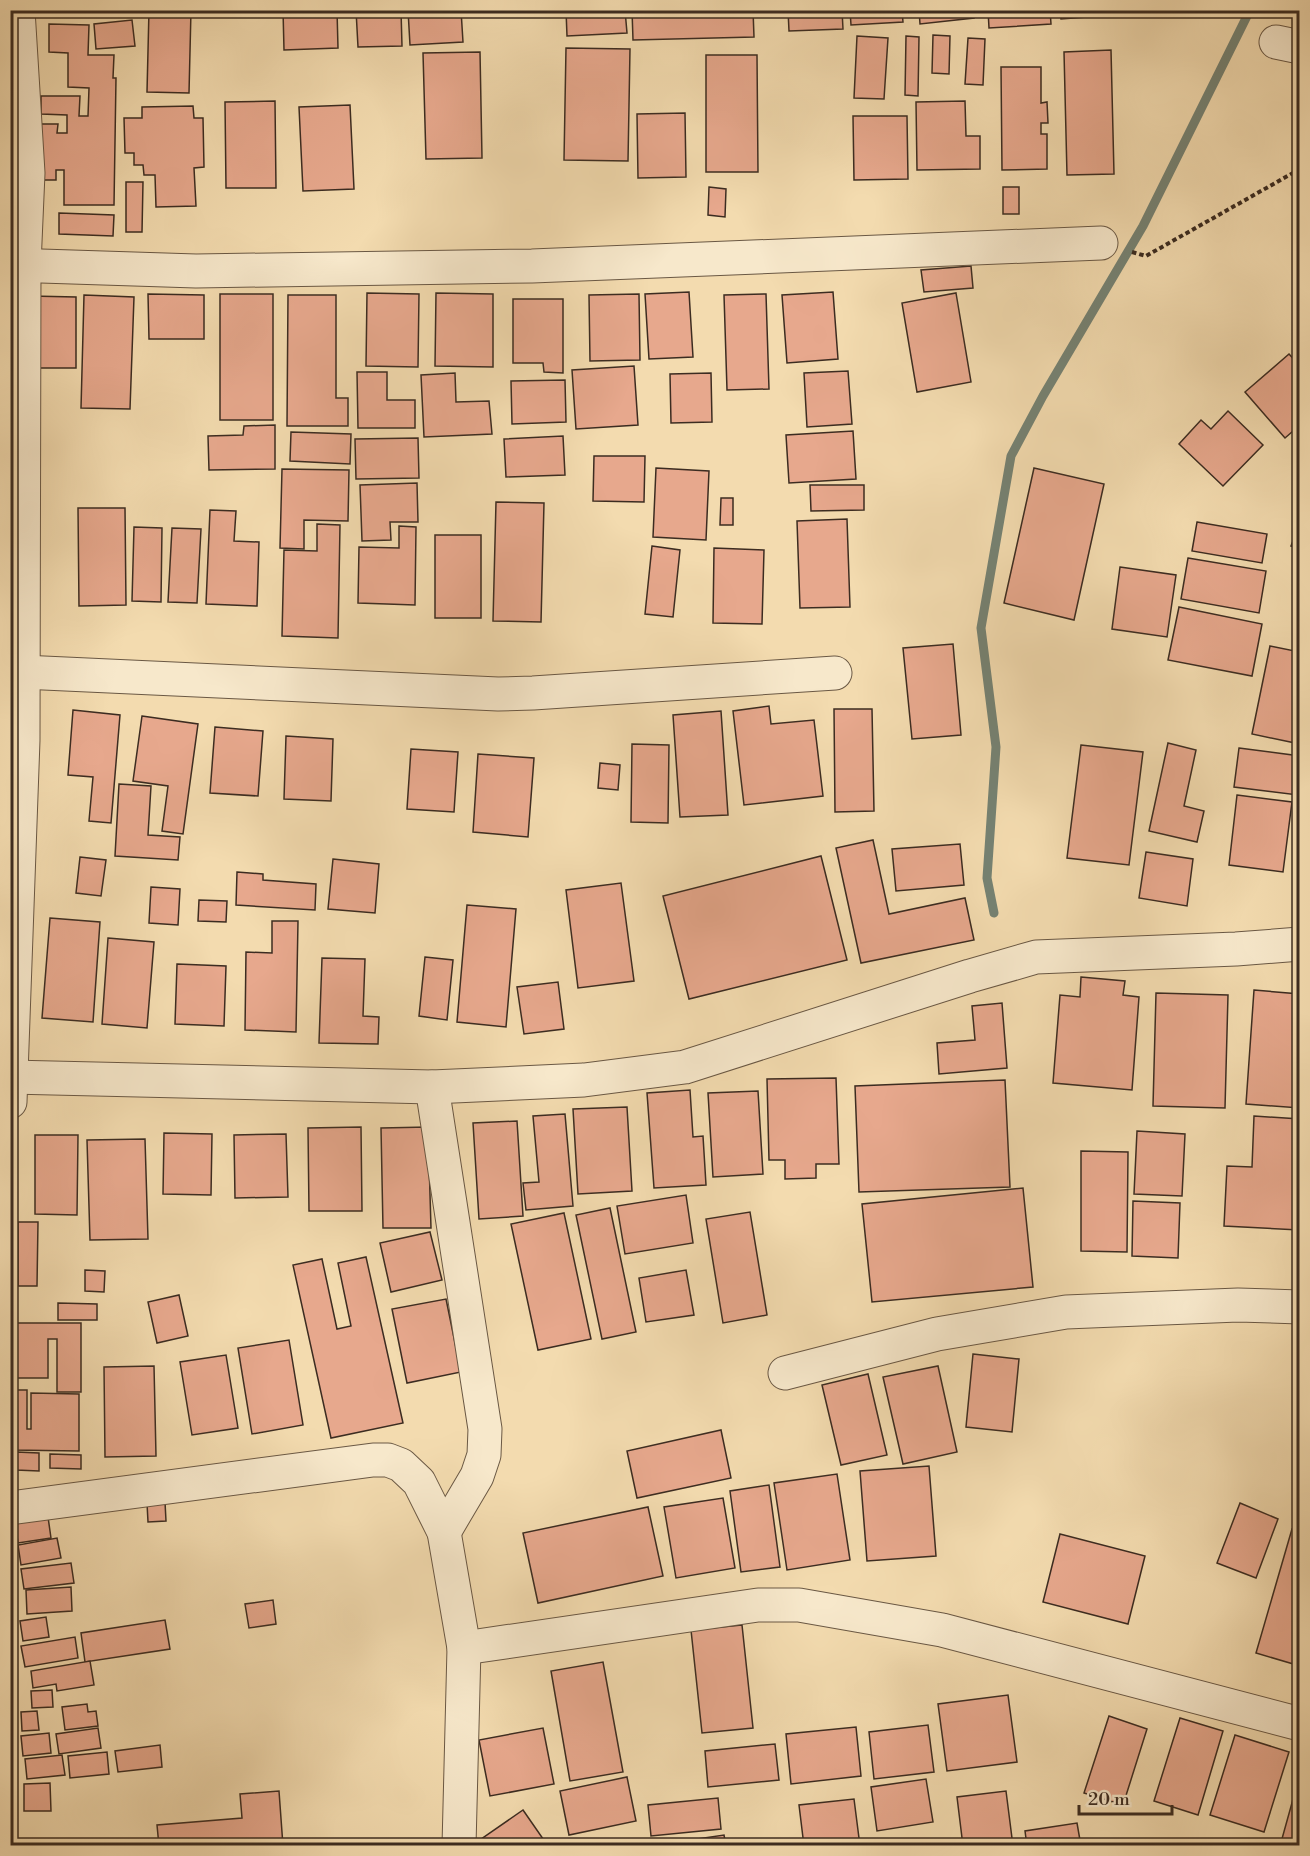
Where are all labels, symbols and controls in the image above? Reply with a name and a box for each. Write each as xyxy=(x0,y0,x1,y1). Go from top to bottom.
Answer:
scale bar xyxy=(1079,1778,1172,1816)
text: 20 m xyxy=(1088,1788,1130,1811)

